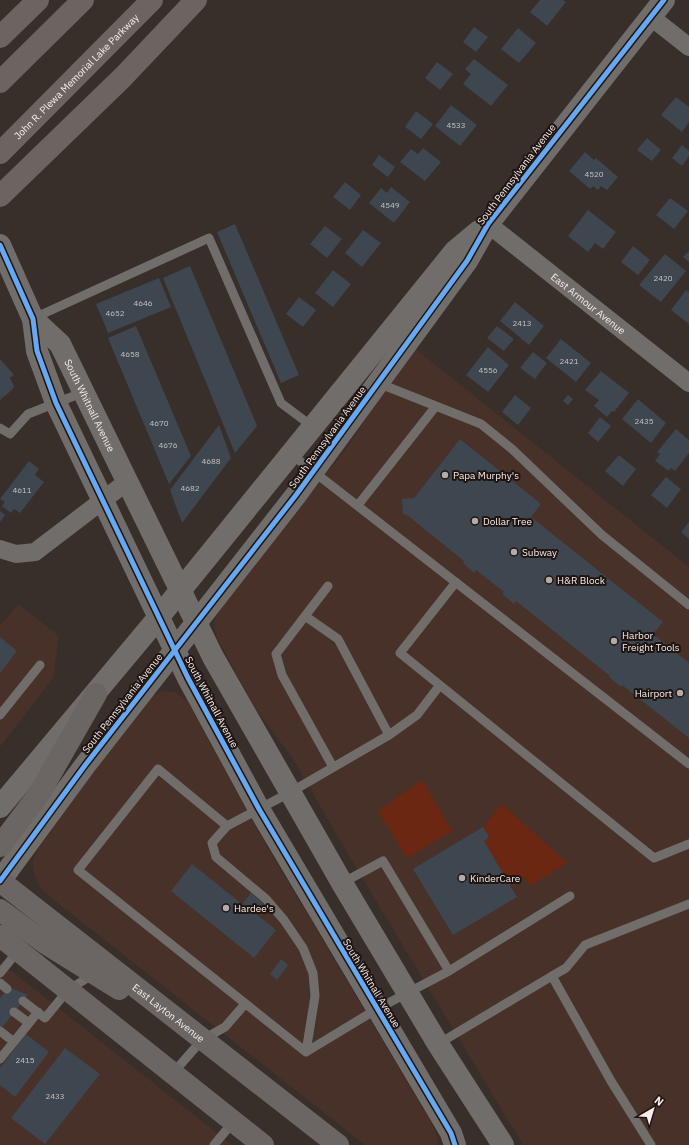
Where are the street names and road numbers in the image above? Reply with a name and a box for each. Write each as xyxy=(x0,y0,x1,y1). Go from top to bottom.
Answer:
street label: John R. Plewa Memorial Lake Parkway xyxy=(11,11,142,142)
street label: South Pennsylvania Avenue xyxy=(474,121,559,227)
street label: East Armour Avenue xyxy=(548,270,628,338)
street label: South Whitnall Avenue xyxy=(61,357,118,454)
street label: South Pennsylvania Avenue xyxy=(286,383,369,491)
street label: South Pennsylvania Avenue xyxy=(79,650,166,756)
street label: South Whitnall Avenue xyxy=(182,654,241,750)
street label: South Whitnall Avenue xyxy=(340,936,404,1030)
street label: East Layton Avenue xyxy=(130,981,207,1046)

